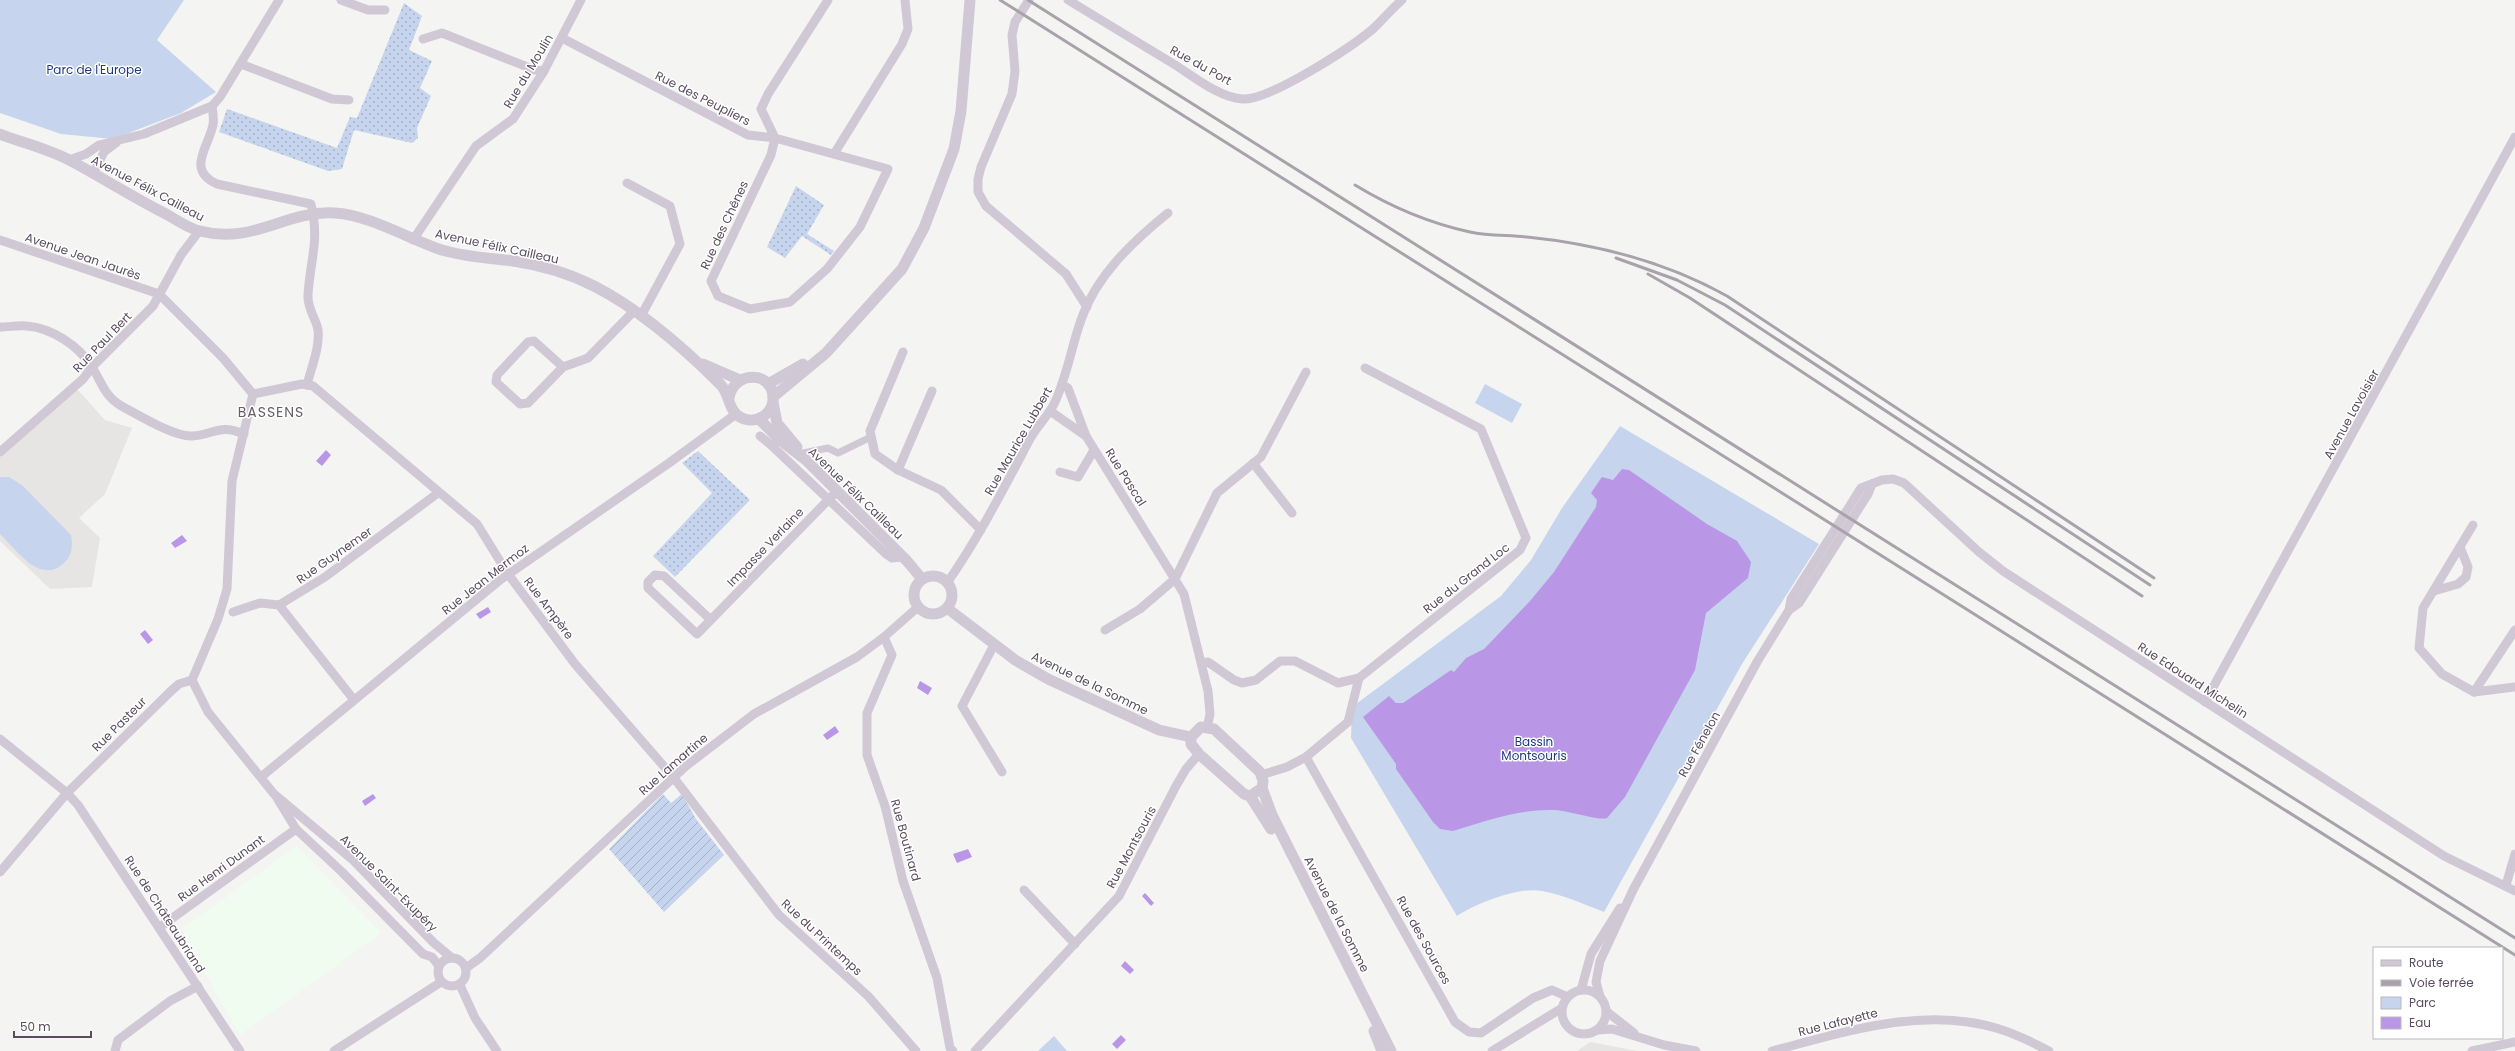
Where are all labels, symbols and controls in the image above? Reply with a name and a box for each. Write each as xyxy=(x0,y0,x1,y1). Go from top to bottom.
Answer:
street label: Rue du Moulin xyxy=(499,31,557,111)
street label: Rue du Port xyxy=(1167,41,1235,89)
park label: Parc de l'Europe xyxy=(46,61,142,78)
street label: Rue des Peupliers xyxy=(652,67,754,129)
street label: Avenue Félix Cailleau xyxy=(88,151,208,225)
street label: Rue des Chênes xyxy=(696,178,752,272)
street label: Avenue Félix Cailleau xyxy=(434,225,560,267)
street label: Avenue Jean Jaurès xyxy=(23,228,143,284)
street label: Rue Paul Bert xyxy=(69,308,135,376)
street label: Avenue Lavoisier xyxy=(2319,366,2383,462)
street label: Rue Maurice Lubbert xyxy=(980,384,1056,498)
district label: BASSENS xyxy=(238,402,304,422)
street label: Avenue Félix Cailleau xyxy=(805,443,907,543)
street label: Rue Pascal xyxy=(1101,445,1151,509)
street label: Impasse Verlaine xyxy=(723,504,807,590)
street label: Rue Guynemer xyxy=(293,522,376,587)
street label: Rue du Grand Loc xyxy=(1419,539,1513,617)
street label: Rue Jean Mermoz xyxy=(438,540,532,618)
street label: Rue Ampère xyxy=(520,574,578,642)
street label: Rue Edouard Michelin xyxy=(2135,638,2251,722)
street label: Avenue de la Somme xyxy=(1029,647,1151,719)
street label: Rue Pasteur xyxy=(88,693,150,755)
street label: Rue Fénelon xyxy=(1674,708,1724,780)
street label: Rue Lamartine xyxy=(635,729,711,799)
park label: Bassin Montsouris xyxy=(1501,733,1567,764)
street label: Rue Boutinard xyxy=(887,797,925,883)
street label: Rue Montsouris xyxy=(1102,803,1160,891)
street label: Rue Henri Dunant xyxy=(174,831,268,905)
street label: Avenue Saint-Exupéry xyxy=(337,831,442,936)
street label: Rue de Châteaubriand xyxy=(121,852,209,976)
street label: Avenue de la Somme xyxy=(1300,853,1374,975)
street label: Rue des Sources xyxy=(1393,893,1455,987)
street label: Rue du Printemps xyxy=(778,895,866,979)
legend xyxy=(2373,947,2503,1039)
text: Route xyxy=(2409,954,2443,971)
text: Voie ferrée xyxy=(2409,974,2474,991)
text: Parc xyxy=(2409,994,2436,1011)
street label: Rue Lafayette xyxy=(1796,1004,1880,1040)
scale bar xyxy=(14,1013,91,1039)
text: Eau xyxy=(2409,1014,2431,1031)
text: 50 m xyxy=(20,1018,51,1035)

